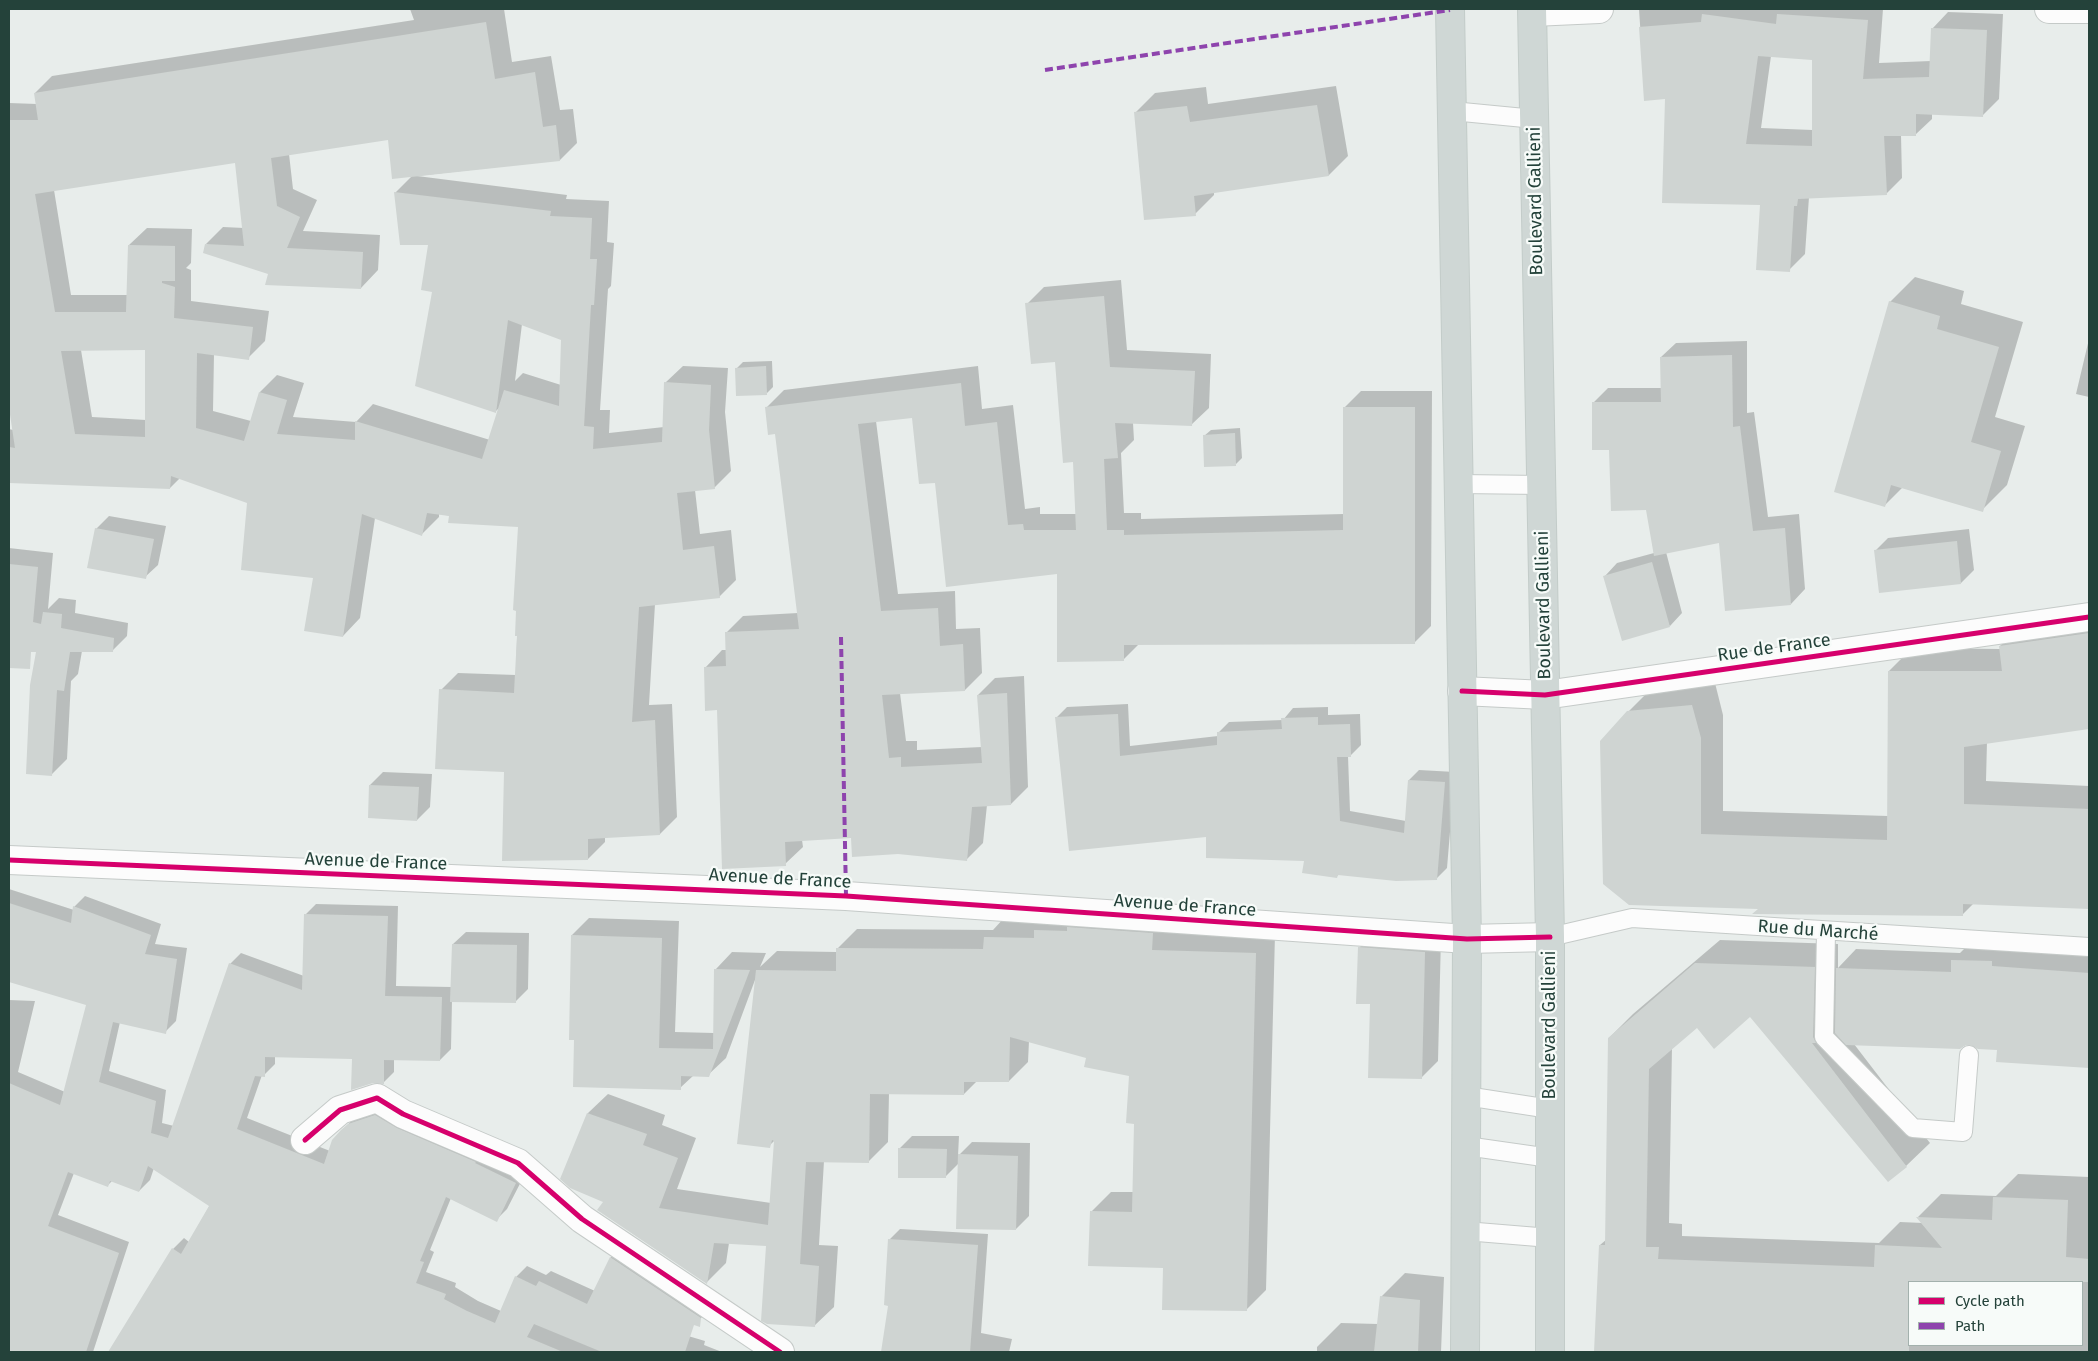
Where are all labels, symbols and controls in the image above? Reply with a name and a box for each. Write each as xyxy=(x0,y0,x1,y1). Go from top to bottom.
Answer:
street label: Boulevard Gallieni xyxy=(1524,126,1548,276)
street label: Boulevard Gallieni xyxy=(1532,530,1556,680)
street label: Rue de France xyxy=(1716,629,1832,667)
street label: Avenue de France xyxy=(304,849,448,875)
street label: Avenue de France xyxy=(708,864,852,894)
street label: Avenue de France xyxy=(1113,890,1257,922)
street label: Rue du Marché xyxy=(1757,916,1879,946)
street label: Boulevard Gallieni xyxy=(1539,950,1561,1100)
legend xyxy=(1908,1281,2083,1346)
text: Cycle path xyxy=(1955,1292,2025,1310)
text: Path xyxy=(1955,1317,1985,1335)

